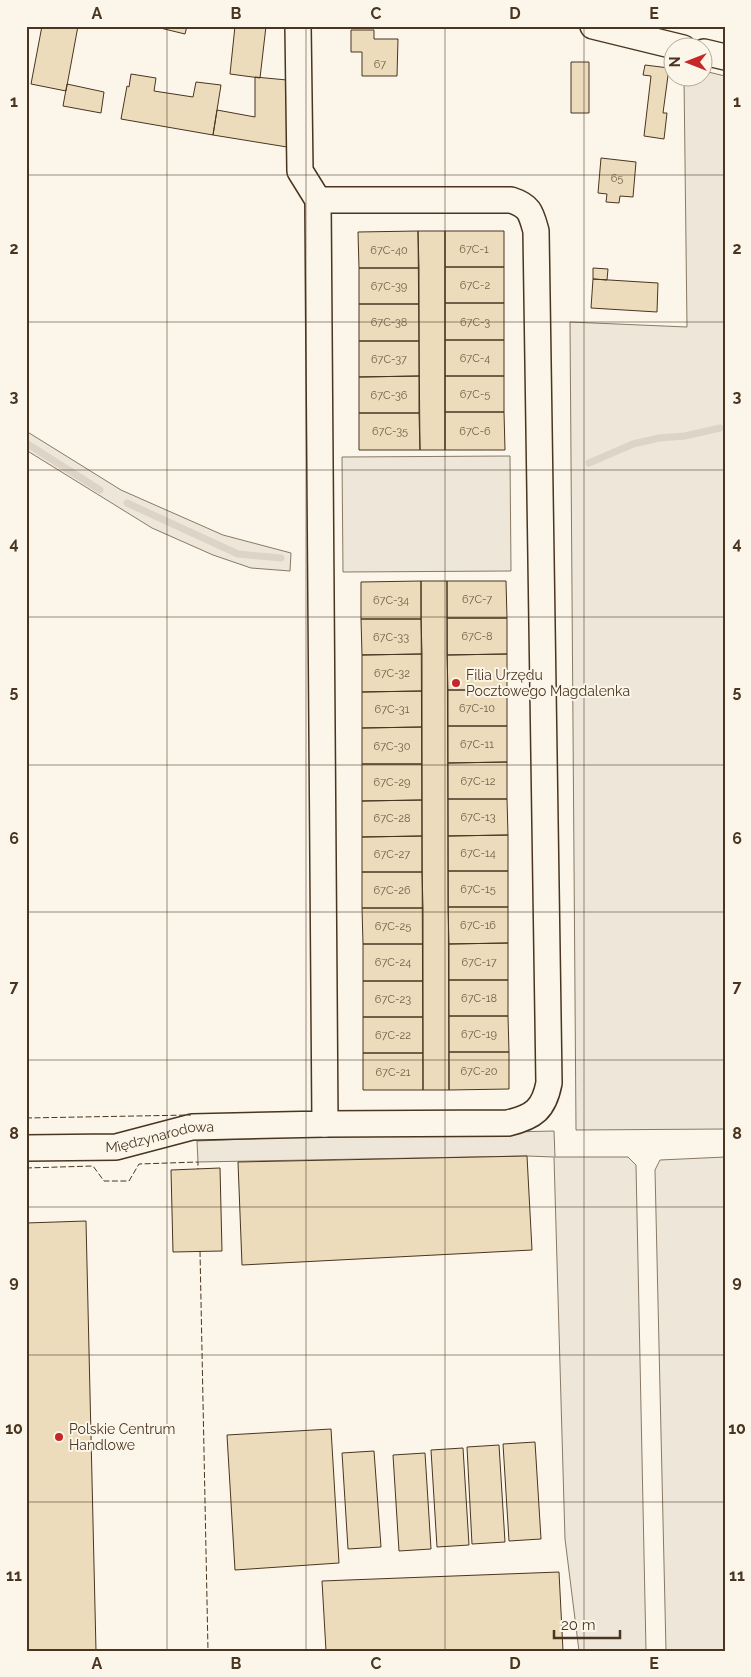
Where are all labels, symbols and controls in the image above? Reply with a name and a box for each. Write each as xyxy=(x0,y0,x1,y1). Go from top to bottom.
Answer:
text: A xyxy=(92,4,103,23)
text: B xyxy=(231,4,242,23)
text: C xyxy=(371,4,382,23)
text: D xyxy=(509,4,521,23)
text: E xyxy=(649,4,659,23)
north arrow xyxy=(664,38,714,88)
text: N xyxy=(667,57,683,67)
house number: 67 xyxy=(374,58,386,71)
text: 1 xyxy=(10,92,18,111)
text: 1 xyxy=(733,92,741,111)
house number: 65 xyxy=(611,172,623,185)
text: 2 xyxy=(9,239,19,258)
text: 2 xyxy=(732,239,742,258)
house number: 67C-1 xyxy=(459,243,489,256)
house number: 67C-40 xyxy=(370,244,408,257)
house number: 67C-2 xyxy=(460,279,490,292)
house number: 67C-39 xyxy=(371,280,407,293)
house number: 67C-38 xyxy=(371,316,407,329)
house number: 67C-3 xyxy=(460,316,490,329)
house number: 67C-4 xyxy=(460,352,490,365)
house number: 67C-37 xyxy=(371,353,407,366)
text: 3 xyxy=(10,387,19,406)
text: 3 xyxy=(733,387,742,406)
house number: 67C-5 xyxy=(460,388,490,401)
house number: 67C-36 xyxy=(371,389,408,402)
house number: 67C-35 xyxy=(372,425,408,438)
house number: 67C-6 xyxy=(459,425,491,438)
text: 4 xyxy=(9,534,19,553)
text: 4 xyxy=(732,534,742,553)
house number: 67C-7 xyxy=(462,593,492,606)
house number: 67C-34 xyxy=(373,594,409,607)
house number: 67C-8 xyxy=(461,630,493,643)
house number: 67C-33 xyxy=(373,631,409,644)
house number: 67C-32 xyxy=(374,667,410,680)
place label: Filia Urzędu Pocztowego Magdalenka xyxy=(466,667,630,699)
marker: Filia Urzędu Pocztowego Magdalenka xyxy=(450,677,462,689)
text: 5 xyxy=(10,682,19,701)
text: 5 xyxy=(733,682,742,701)
house number: 67C-10 xyxy=(459,702,495,715)
house number: 67C-31 xyxy=(375,703,410,716)
house number: 67C-11 xyxy=(460,738,494,751)
house number: 67C-30 xyxy=(374,740,411,753)
house number: 67C-12 xyxy=(460,775,496,788)
house number: 67C-29 xyxy=(374,776,410,789)
house number: 67C-13 xyxy=(460,811,496,824)
house number: 67C-28 xyxy=(374,812,410,825)
text: 6 xyxy=(9,829,19,848)
text: 6 xyxy=(732,829,742,848)
house number: 67C-14 xyxy=(460,847,496,860)
house number: 67C-27 xyxy=(374,848,410,861)
house number: 67C-15 xyxy=(460,883,496,896)
house number: 67C-26 xyxy=(373,884,411,897)
house number: 67C-16 xyxy=(460,919,496,932)
house number: 67C-25 xyxy=(375,920,411,933)
house number: 67C-24 xyxy=(375,956,411,969)
house number: 67C-17 xyxy=(461,956,497,969)
text: 7 xyxy=(10,977,19,996)
text: 7 xyxy=(733,977,742,996)
house number: 67C-18 xyxy=(461,992,497,1005)
house number: 67C-23 xyxy=(375,993,411,1006)
house number: 67C-19 xyxy=(461,1028,497,1041)
house number: 67C-22 xyxy=(375,1029,411,1042)
house number: 67C-20 xyxy=(460,1065,498,1078)
house number: 67C-21 xyxy=(375,1066,411,1079)
street label: Międzynarodowa xyxy=(105,1118,214,1155)
text: 8 xyxy=(9,1124,19,1143)
text: 8 xyxy=(732,1124,742,1143)
text: 9 xyxy=(9,1272,19,1291)
text: 9 xyxy=(732,1272,742,1291)
text: 10 xyxy=(5,1419,23,1438)
text: 10 xyxy=(728,1419,746,1438)
place label: Polskie Centrum Handlowe xyxy=(69,1421,175,1453)
marker: Polskie Centrum Handlowe xyxy=(53,1431,65,1443)
text: 11 xyxy=(6,1566,22,1585)
text: 11 xyxy=(729,1566,745,1585)
scale bar xyxy=(554,1607,620,1639)
text: 20 m xyxy=(561,1616,596,1634)
text: A xyxy=(92,1654,103,1673)
text: B xyxy=(231,1654,242,1673)
text: C xyxy=(371,1654,382,1673)
text: D xyxy=(509,1654,521,1673)
text: E xyxy=(649,1654,659,1673)

